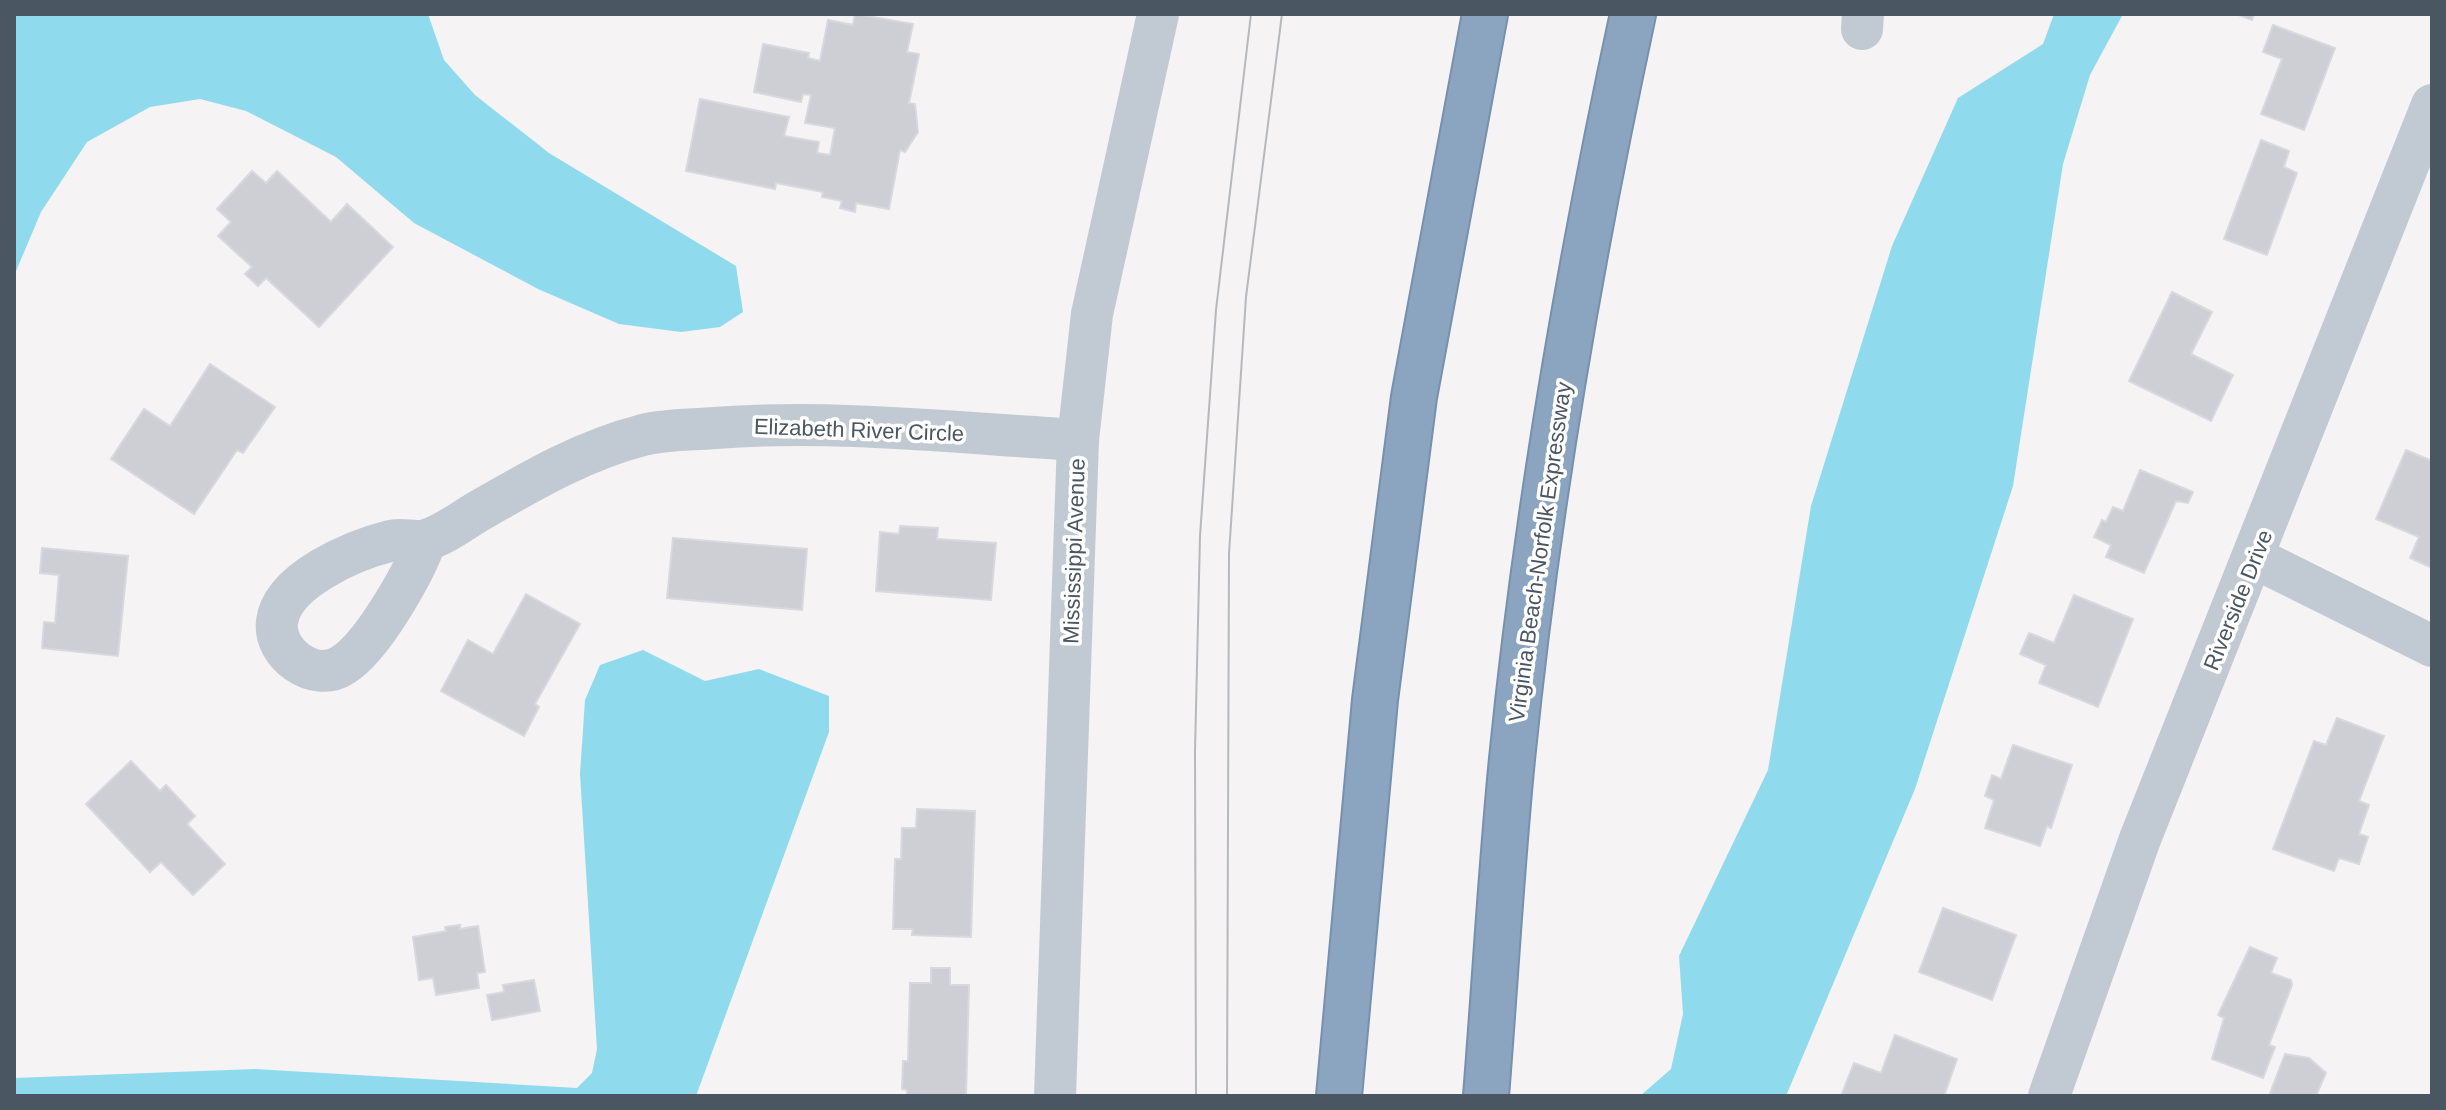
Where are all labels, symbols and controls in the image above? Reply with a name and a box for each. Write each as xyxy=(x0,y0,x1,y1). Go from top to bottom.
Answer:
street label: Virginia Beach-Norfolk Expressway xyxy=(1504,380,1576,724)
street label: Elizabeth River Circle xyxy=(753,414,965,446)
street label: Mississippi Avenue xyxy=(1058,458,1090,644)
street label: Riverside Drive xyxy=(2198,526,2278,674)

